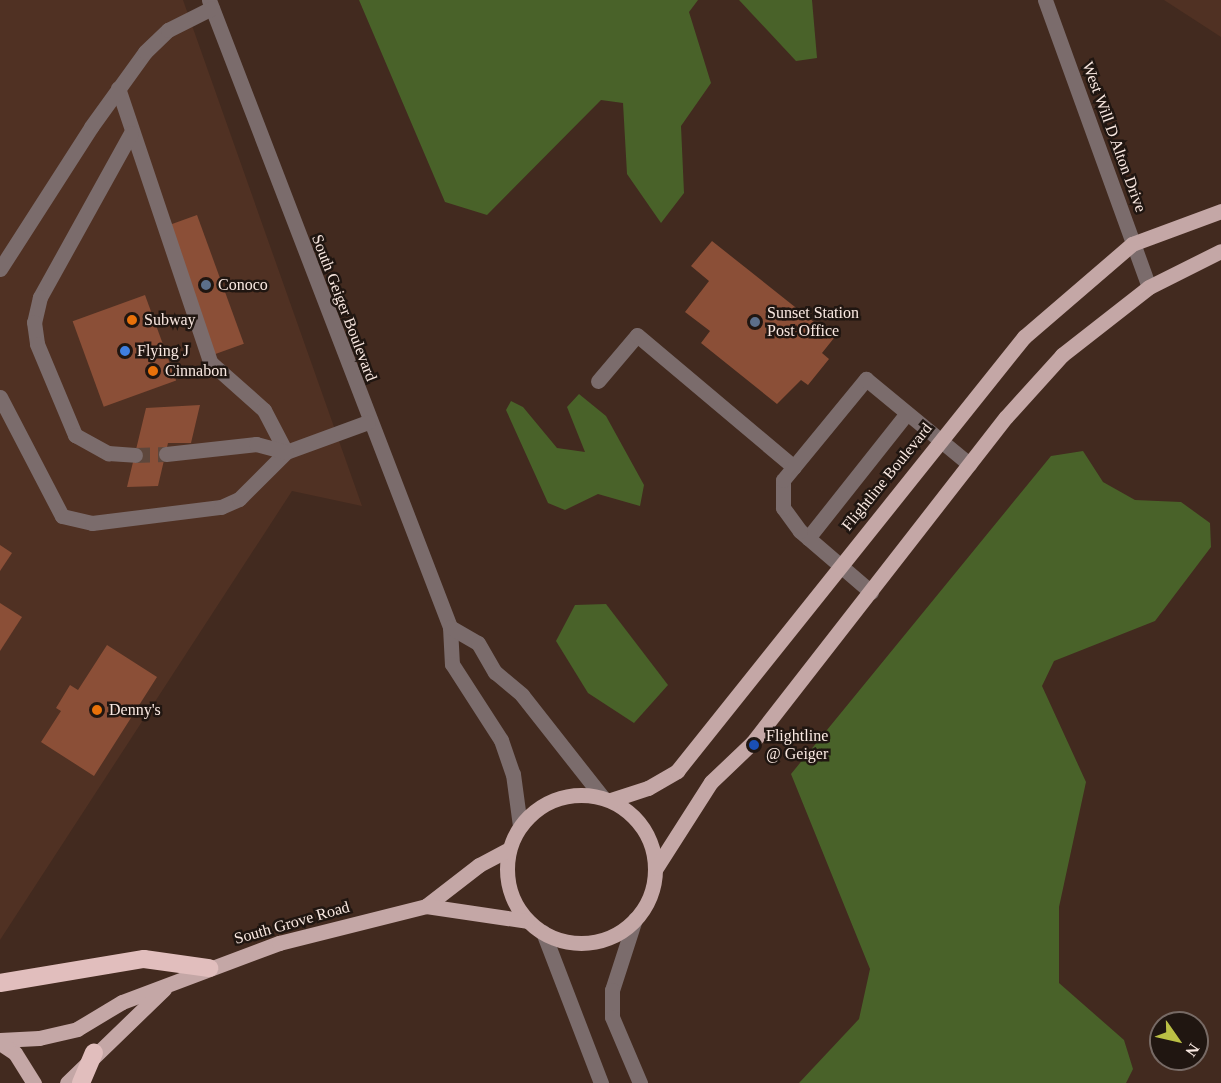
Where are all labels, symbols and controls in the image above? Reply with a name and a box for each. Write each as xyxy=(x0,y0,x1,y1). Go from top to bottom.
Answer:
street label: West Will D Alton Drive xyxy=(1078,59,1150,215)
street label: South Geiger Boulevard xyxy=(307,232,381,384)
place label: Conoco xyxy=(218,275,268,295)
marker: Conoco xyxy=(199,278,213,292)
place label: Sunset Station Post Office xyxy=(767,303,859,341)
place label: Subway xyxy=(144,310,196,330)
marker: Subway xyxy=(125,313,139,327)
marker: Sunset Station Post Office xyxy=(748,315,762,329)
place label: Flying J xyxy=(137,341,189,361)
marker: Flying J xyxy=(118,344,132,358)
place label: Cinnabon xyxy=(165,361,227,381)
marker: Cinnabon xyxy=(146,364,160,378)
street label: Flightline Boulevard xyxy=(838,419,936,535)
place label: Denny's xyxy=(109,700,161,720)
marker: Denny's xyxy=(90,703,104,717)
place label: Flightline @ Geiger xyxy=(766,726,828,764)
marker: Flightline @ Geiger xyxy=(747,738,761,752)
street label: South Grove Road xyxy=(232,897,352,949)
north arrow xyxy=(1149,1011,1209,1071)
text: N xyxy=(1182,1041,1203,1060)

